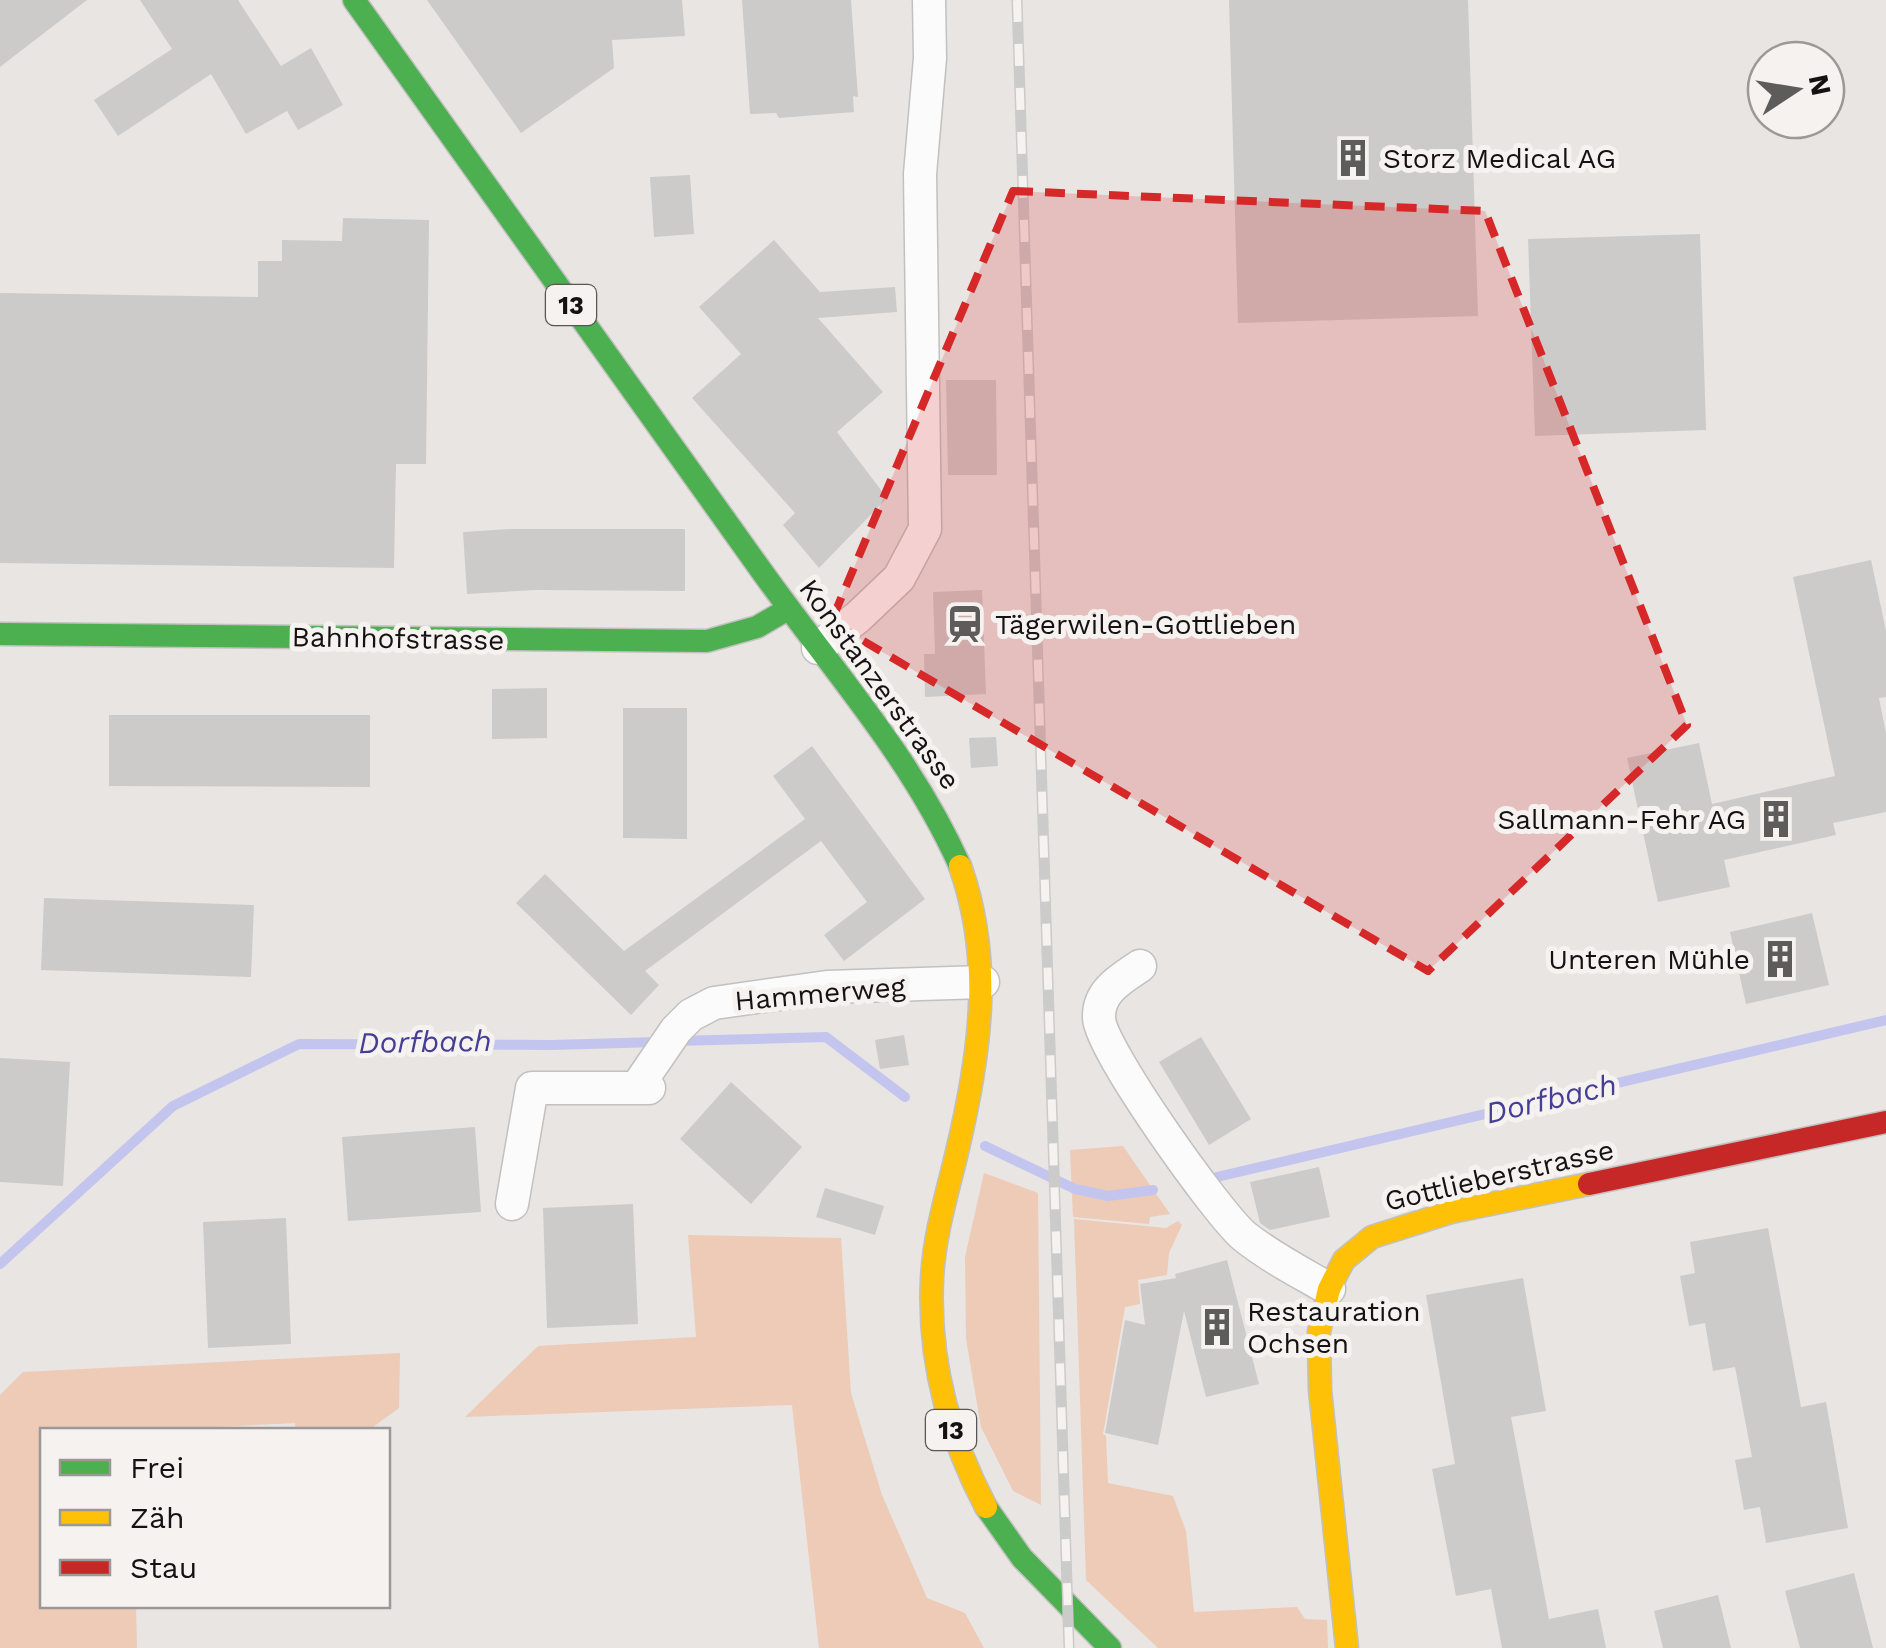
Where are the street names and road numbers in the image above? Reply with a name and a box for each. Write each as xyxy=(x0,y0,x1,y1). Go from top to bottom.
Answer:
road number: 13 xyxy=(546,285,596,325)
street label: Konstanzerstrasse xyxy=(792,573,967,796)
street label: Bahnhofstrasse xyxy=(291,620,505,657)
street label: Hammerweg xyxy=(733,970,907,1017)
street label: Gottlieberstrasse xyxy=(1381,1133,1617,1218)
road number: 13 xyxy=(926,1410,976,1450)

